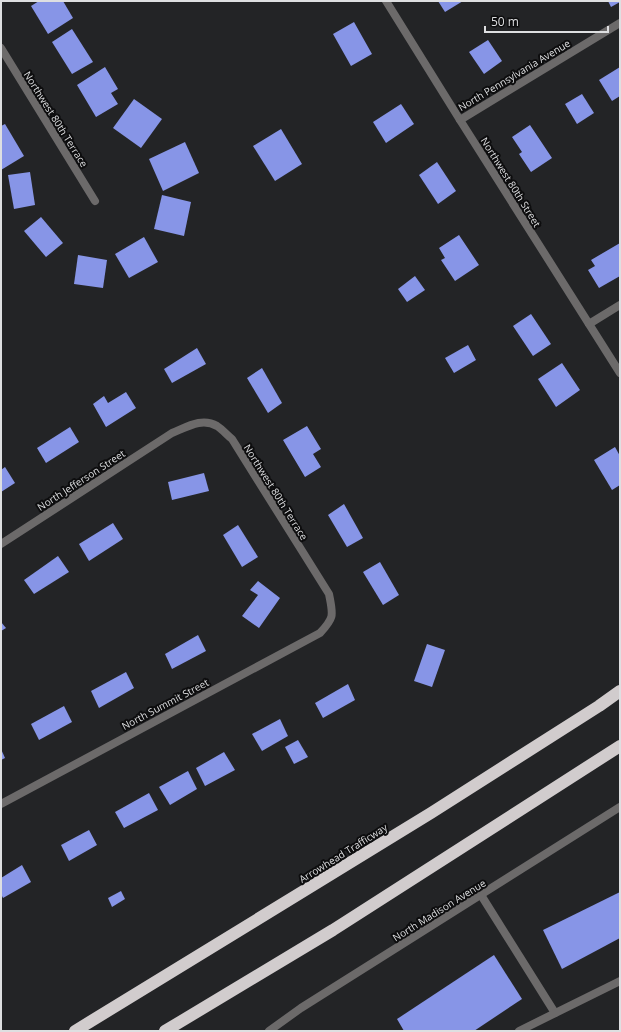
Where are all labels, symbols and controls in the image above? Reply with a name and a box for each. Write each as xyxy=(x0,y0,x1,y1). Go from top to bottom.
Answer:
scale bar xyxy=(485,8,608,34)
text: 50 m xyxy=(491,13,519,30)
street label: North Pennsylvania Avenue xyxy=(455,36,573,114)
street label: Northwest 80th Terrace xyxy=(21,68,91,170)
street label: Northwest 80th Street xyxy=(478,134,545,230)
street label: Northwest 80th Terrace xyxy=(241,441,311,543)
street label: North Jefferson Street xyxy=(34,446,128,514)
street label: North Summit Street xyxy=(119,675,211,733)
street label: Arrowhead Trafficway xyxy=(296,820,391,886)
street label: North Madison Avenue xyxy=(390,875,489,944)

